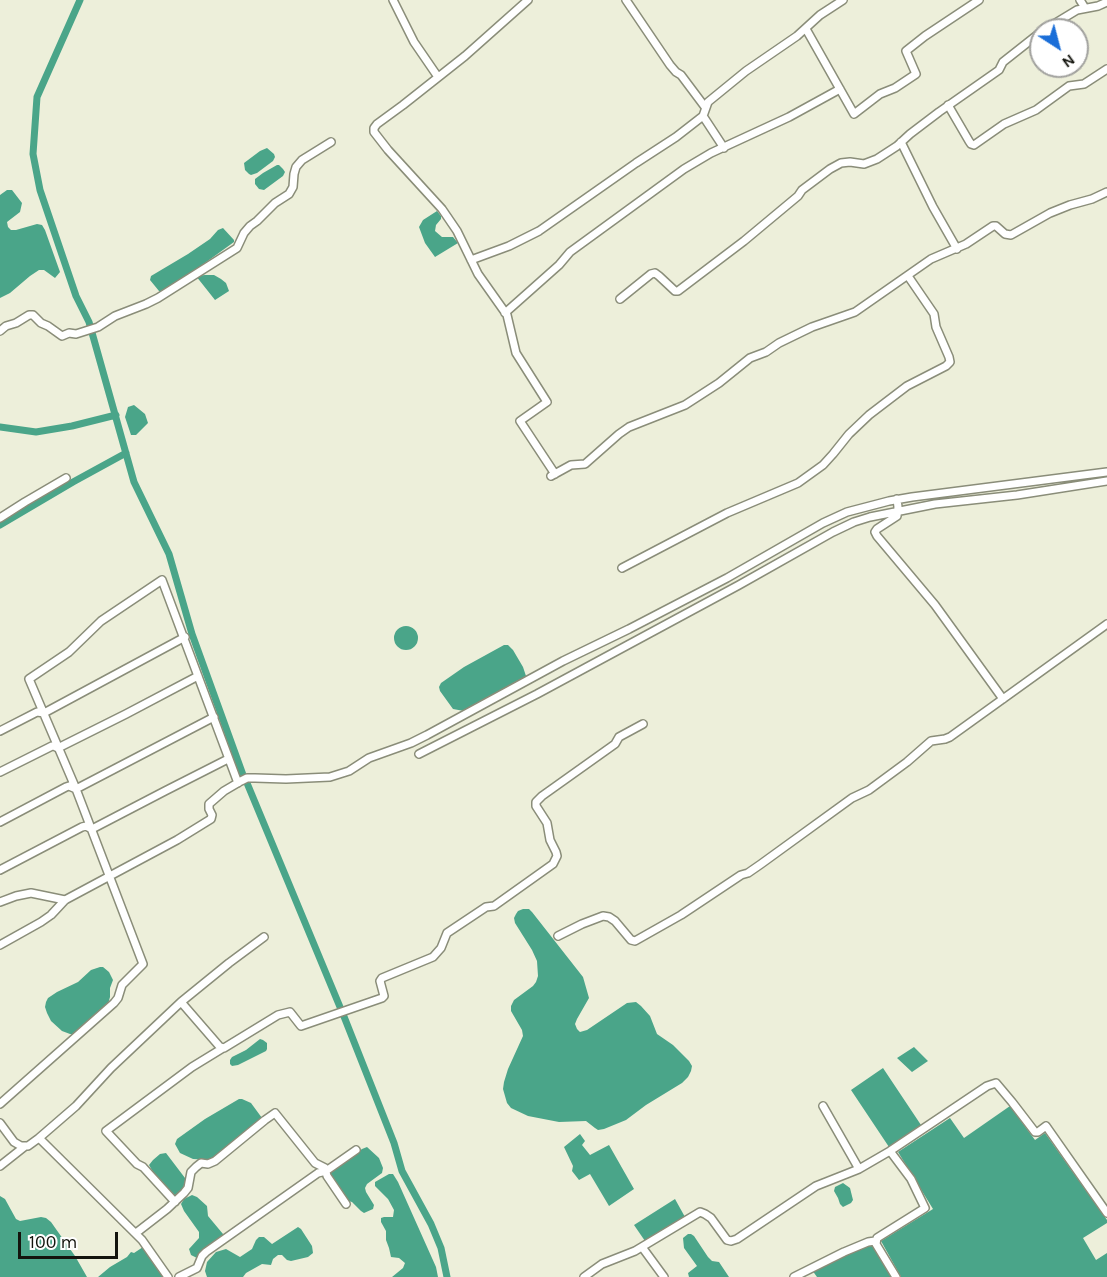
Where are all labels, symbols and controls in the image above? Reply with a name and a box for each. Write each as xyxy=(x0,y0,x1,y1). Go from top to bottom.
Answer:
north arrow xyxy=(1029,18,1089,78)
text: N xyxy=(1058,50,1079,72)
scale bar xyxy=(21,1220,122,1258)
text: 100 m xyxy=(29,1231,77,1253)

